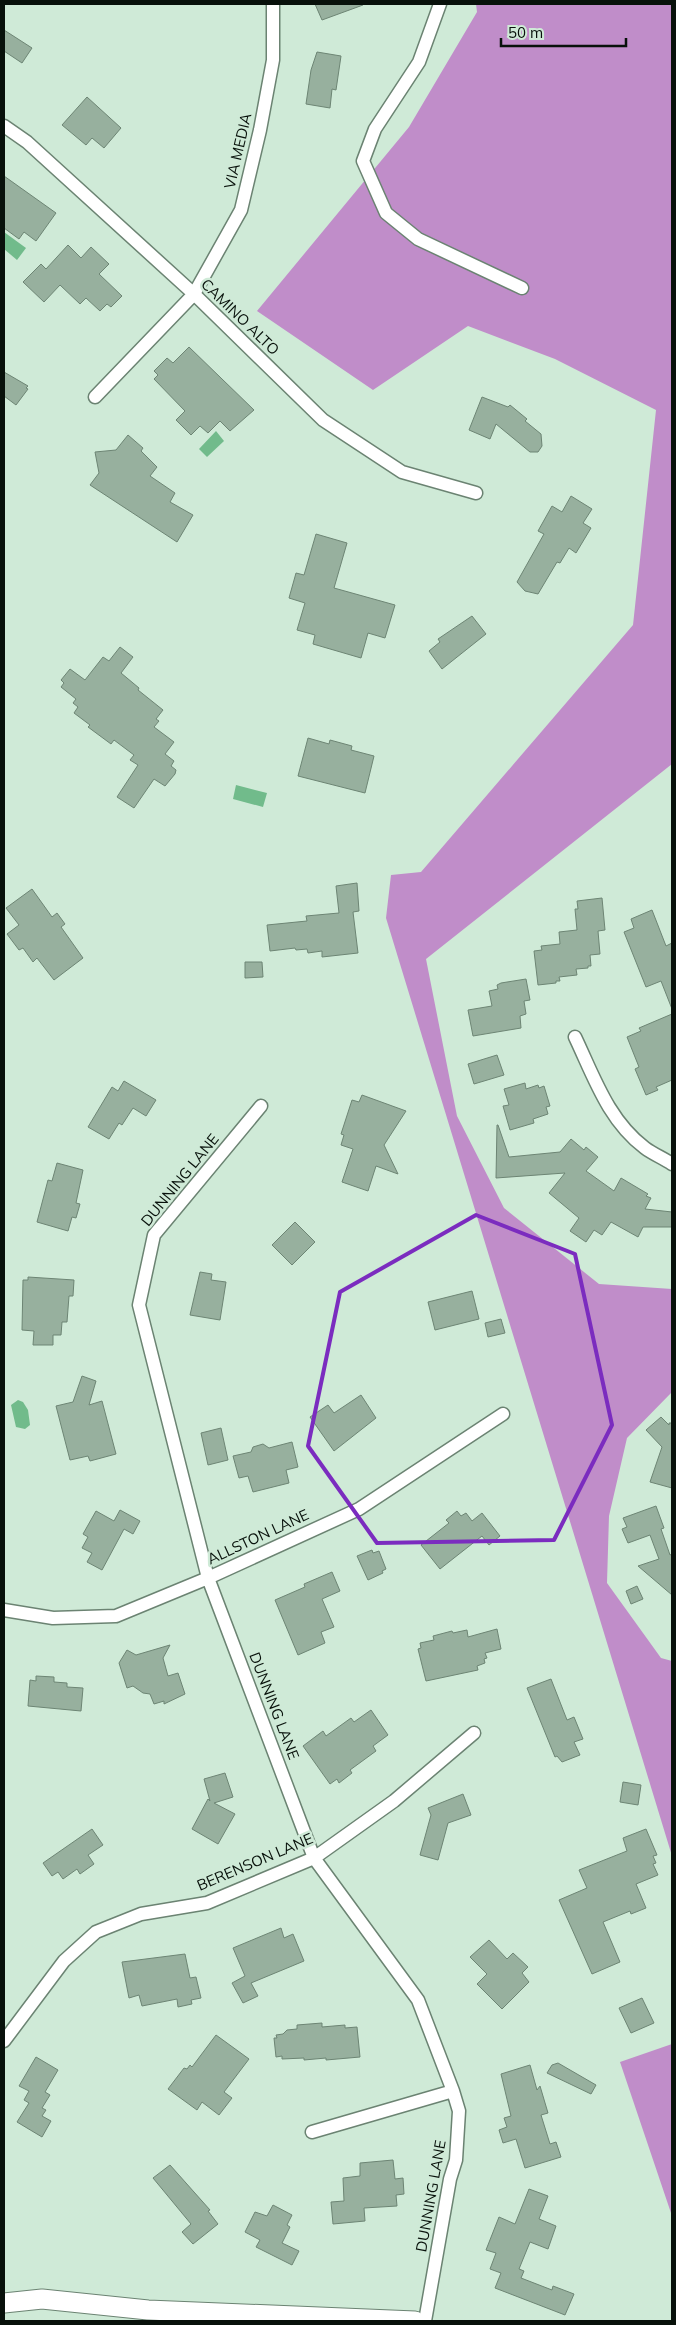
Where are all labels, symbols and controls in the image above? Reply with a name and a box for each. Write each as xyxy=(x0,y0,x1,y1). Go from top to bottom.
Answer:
scale bar xyxy=(501,15,626,47)
text: 50 m xyxy=(508,23,543,42)
street label: VIA MEDIA xyxy=(220,111,255,191)
street label: CAMINO ALTO xyxy=(197,274,284,359)
street label: DUNNING LANE xyxy=(137,1129,223,1230)
street label: ALLSTON LANE xyxy=(204,1505,312,1568)
street label: DUNNING LANE xyxy=(245,1649,304,1762)
street label: BERENSON LANE xyxy=(194,1828,316,1895)
street label: DUNNING LANE xyxy=(411,2138,450,2253)

